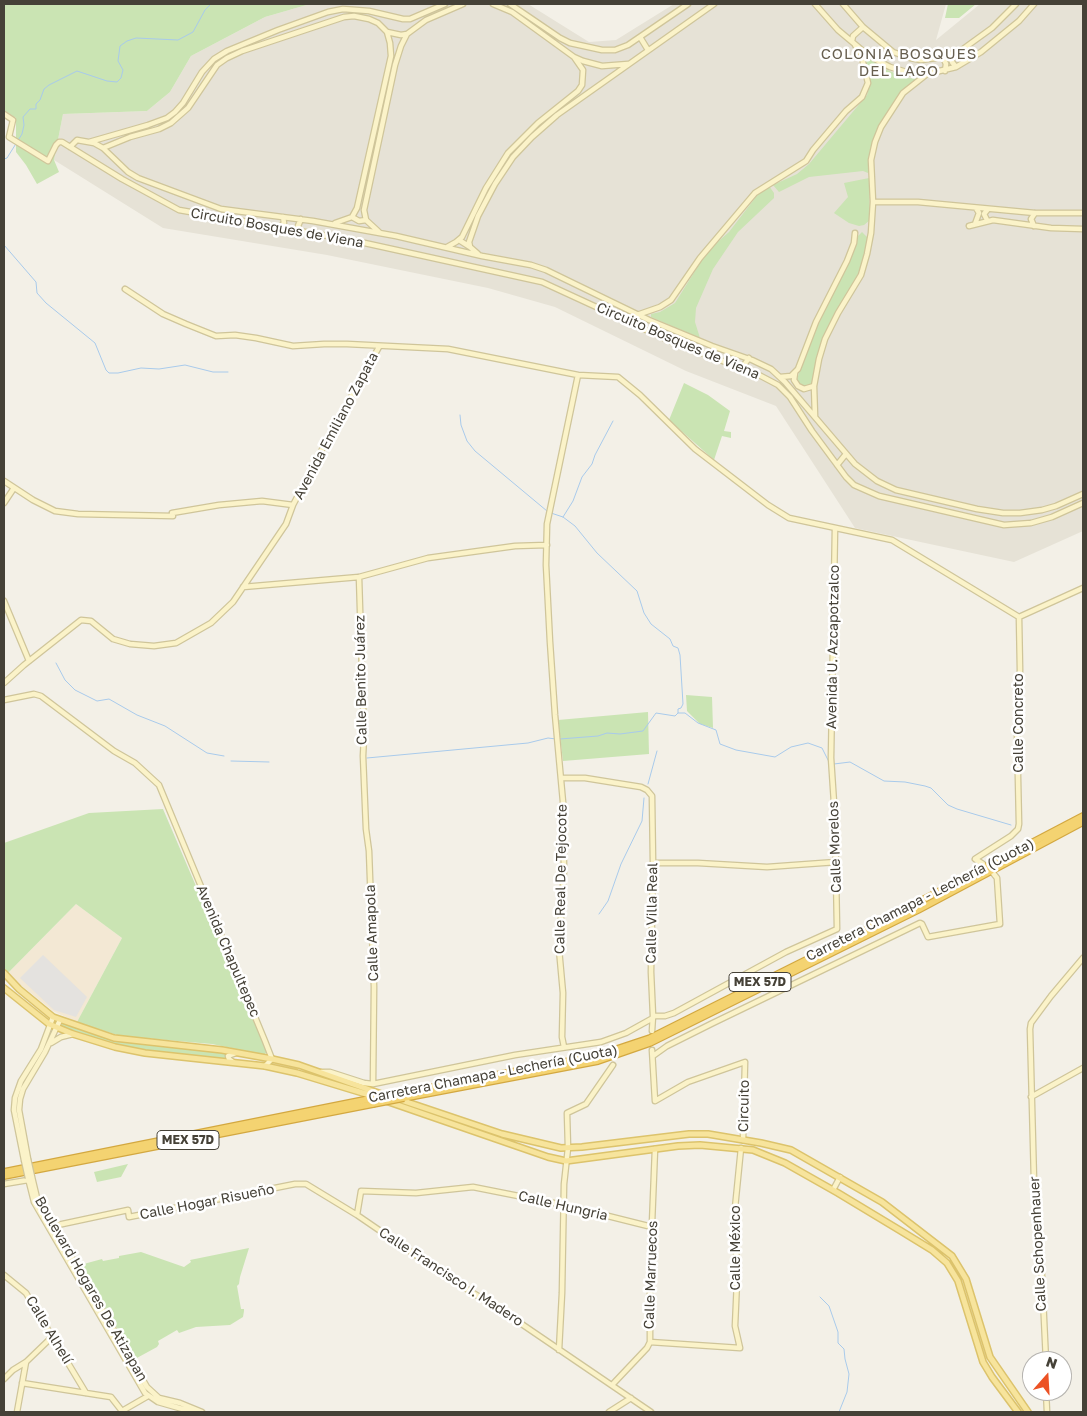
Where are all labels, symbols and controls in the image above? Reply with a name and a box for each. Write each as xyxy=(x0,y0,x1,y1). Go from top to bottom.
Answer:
district label: COLONIA BOSQUES DEL LAGO xyxy=(819,45,979,80)
street label: Circuito Bosques de Viena xyxy=(189,205,365,251)
street label: Circuito Bosques de Viena xyxy=(594,299,762,383)
street label: Avenida Emiliano Zapata xyxy=(290,350,382,502)
street label: Avenida U. Azcapotzalco xyxy=(823,565,843,729)
street label: Calle Benito Juárez xyxy=(351,615,371,745)
street label: Calle Concreto xyxy=(1011,673,1027,773)
street label: Calle Morelos xyxy=(825,801,845,893)
street label: Calle Real De Tejocote xyxy=(551,804,571,954)
street label: Carretera Chamapa - Lechería (Cuota) xyxy=(803,835,1037,965)
street label: Calle Villa Real xyxy=(643,862,661,964)
street label: Avenida Chapultepec xyxy=(193,882,263,1020)
street label: Calle Amapola xyxy=(362,884,382,982)
road number: MEX 57D xyxy=(729,972,791,992)
street label: Carretera Chamapa - Lechería (Cuota) xyxy=(367,1042,619,1106)
street label: Circuito xyxy=(735,1080,753,1132)
road number: MEX 57D xyxy=(157,1130,219,1150)
street label: Calle Schopenhauer xyxy=(1026,1176,1050,1312)
street label: Calle Hogar Risueño xyxy=(138,1181,276,1223)
street label: Calle Hungria xyxy=(517,1188,609,1224)
street label: Boulevard Hogares De Atizapan xyxy=(31,1193,151,1385)
street label: Calle México xyxy=(728,1205,744,1291)
street label: Calle Marruecos xyxy=(641,1220,661,1330)
street label: Calle Francisco I. Madero xyxy=(376,1224,526,1330)
street label: Calle Alhelí xyxy=(22,1293,76,1367)
north arrow xyxy=(1022,1351,1072,1401)
text: N xyxy=(1044,1353,1060,1372)

